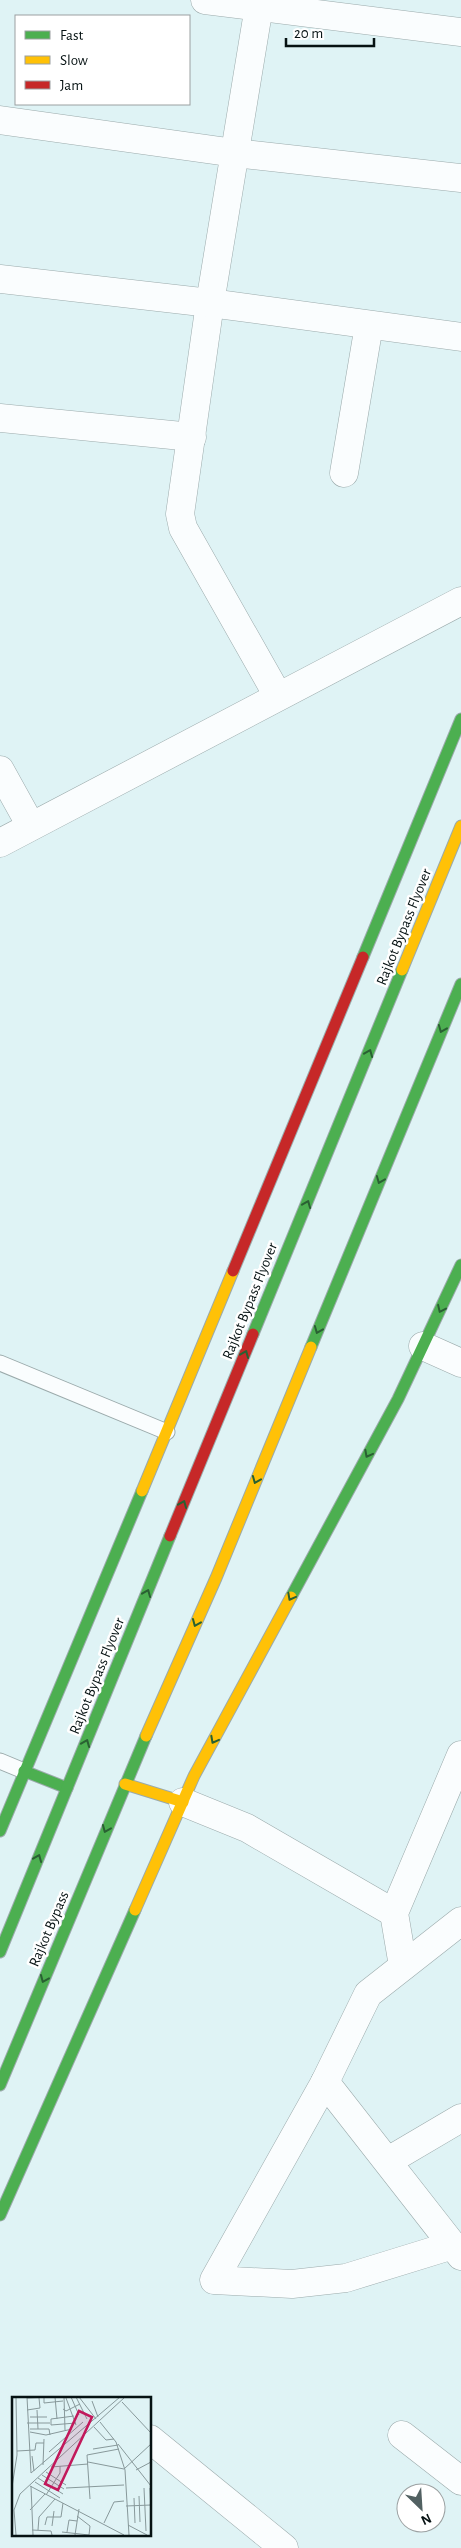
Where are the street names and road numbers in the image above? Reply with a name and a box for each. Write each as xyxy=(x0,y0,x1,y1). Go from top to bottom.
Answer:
street label: Rajkot Bypass Flyover xyxy=(374,866,434,987)
street label: Rajkot Bypass Flyover xyxy=(220,1240,280,1361)
street label: Rajkot Bypass Flyover xyxy=(67,1615,127,1736)
street label: Rajkot Bypass xyxy=(26,1889,72,1969)

